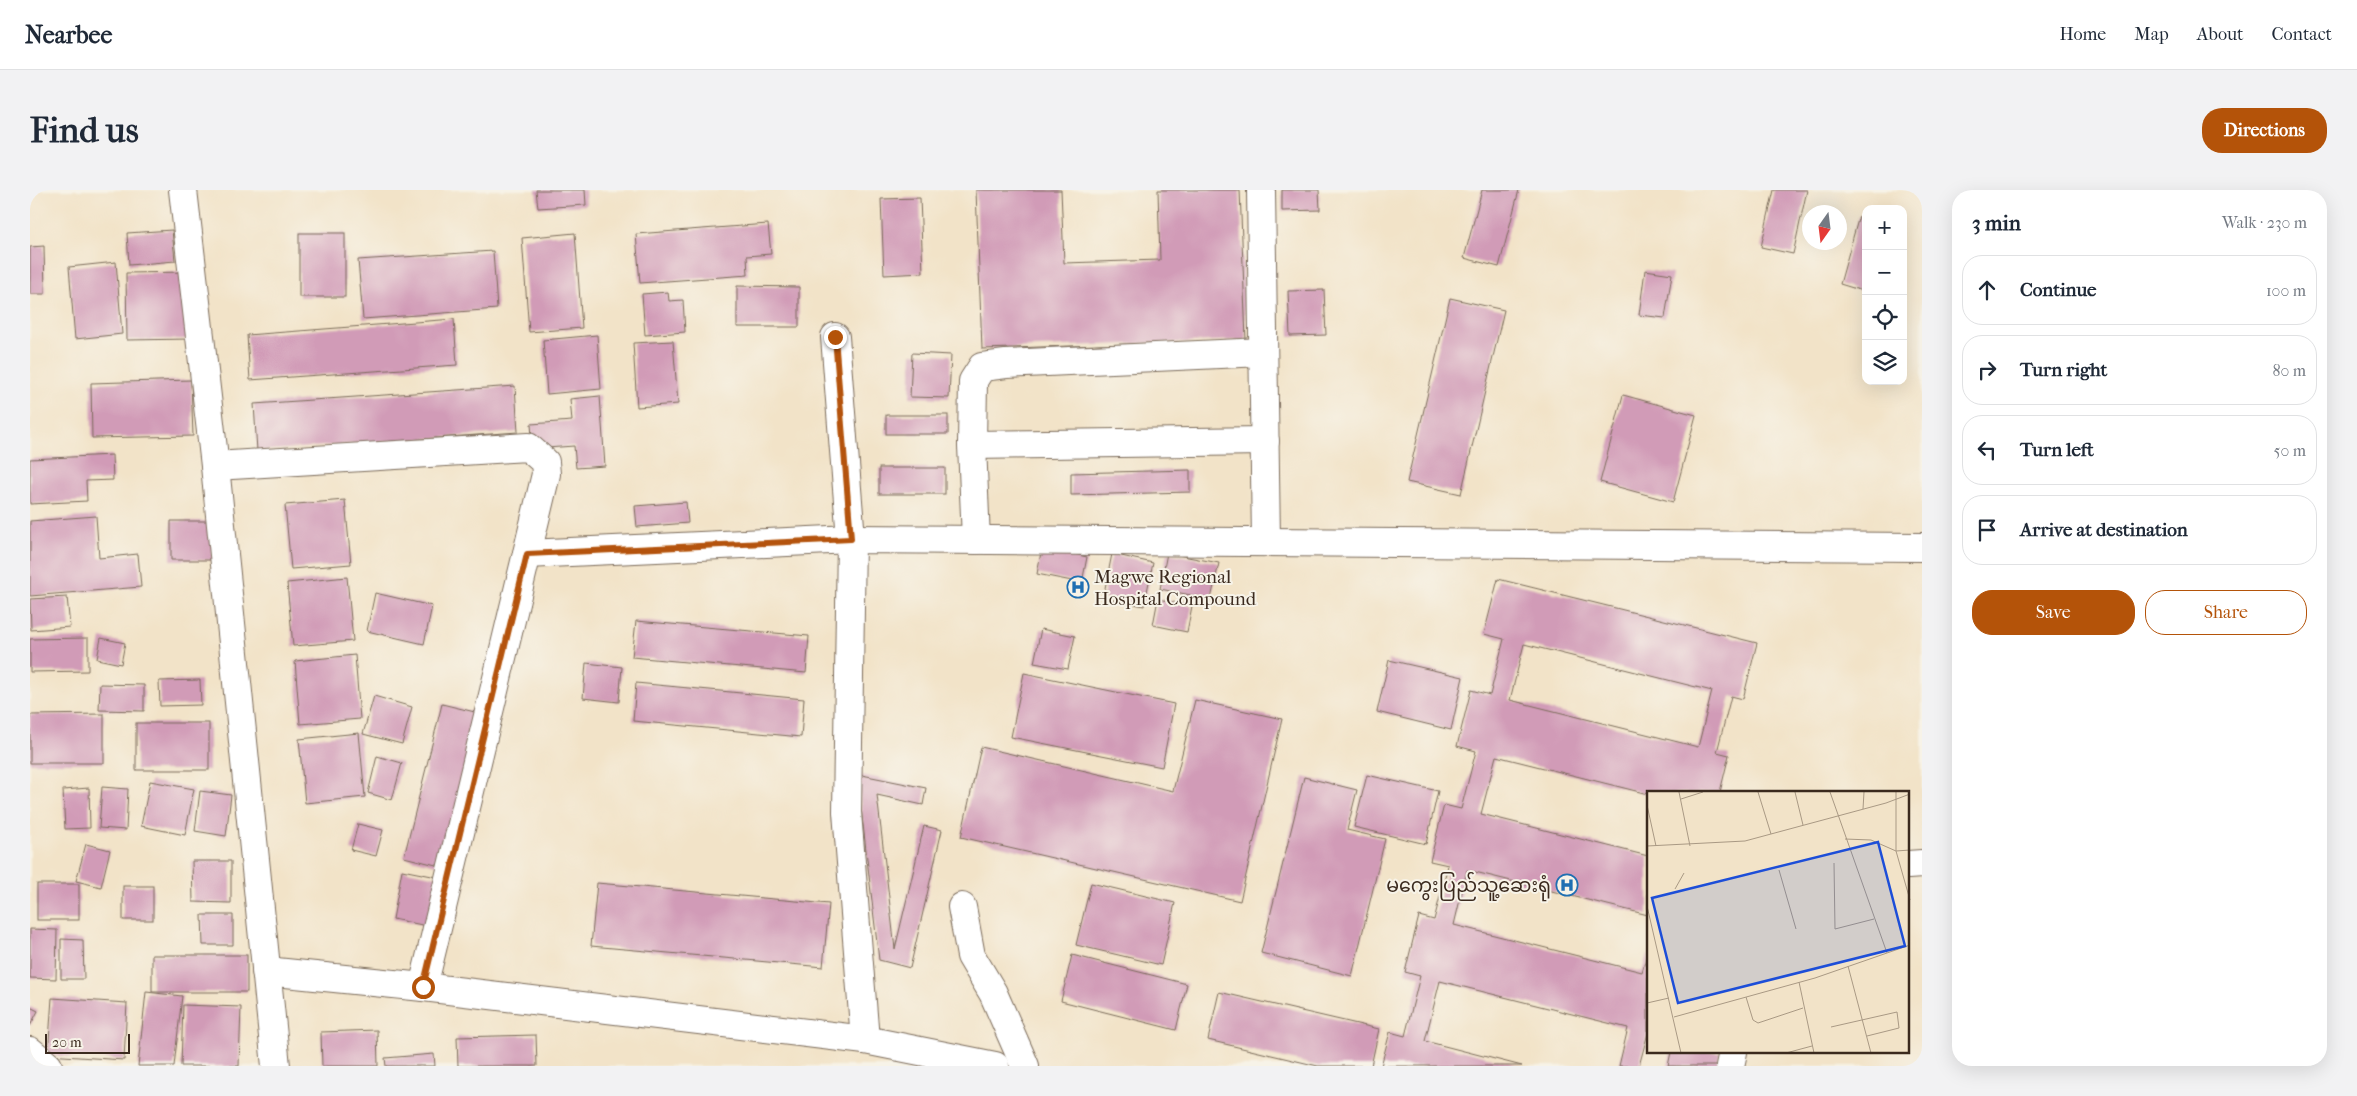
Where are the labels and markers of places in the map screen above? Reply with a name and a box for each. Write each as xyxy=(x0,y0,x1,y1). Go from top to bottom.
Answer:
place label: Magwe Regional Hospital Compound xyxy=(1094,566,1257,610)
hospital icon: Magwe Regional Hospital Compound xyxy=(1066,575,1090,599)
place label: မကွေးပြည်သူ့ဆေးရုံ xyxy=(1386,871,1551,902)
hospital icon: မကွေးပြည်သူ့ဆေးရုံ xyxy=(1555,873,1579,897)

